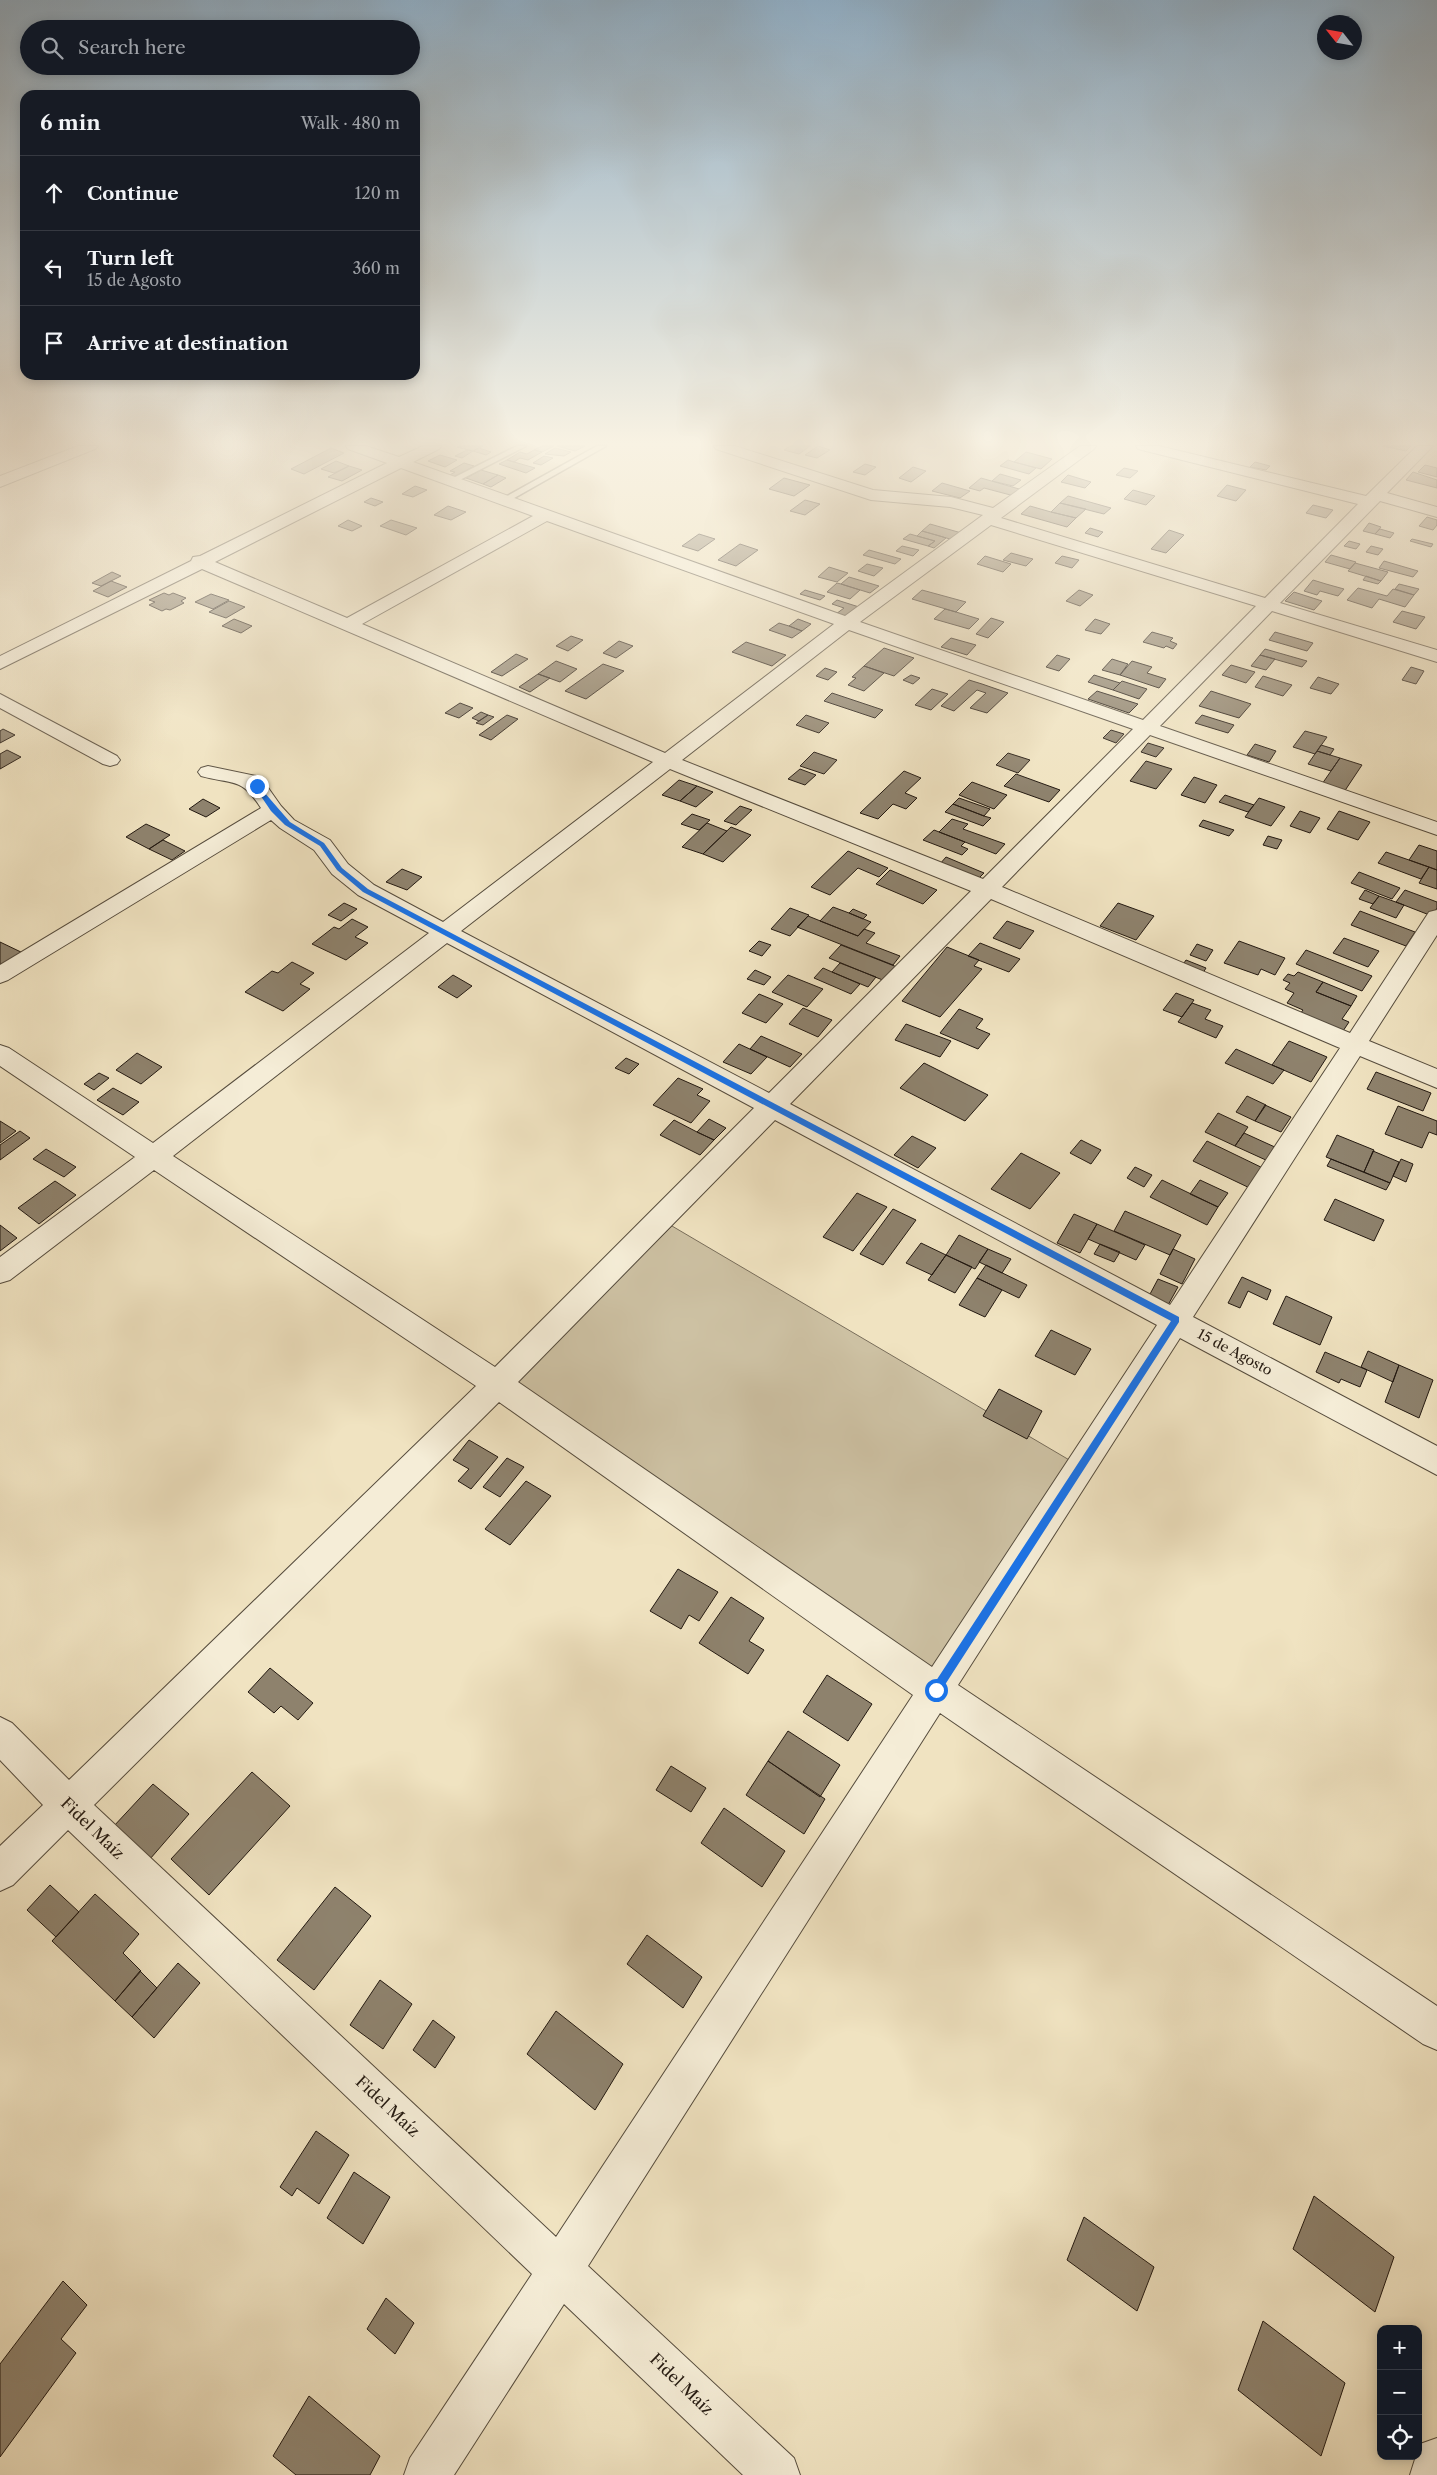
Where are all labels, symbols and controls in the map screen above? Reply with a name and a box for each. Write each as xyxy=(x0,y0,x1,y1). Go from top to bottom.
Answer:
north arrow xyxy=(1317,15,1362,60)
search box xyxy=(20,20,420,75)
icon: search xyxy=(38,34,66,62)
text: Search here xyxy=(78,36,186,59)
text: 6 min xyxy=(40,110,101,135)
text: Walk · 480 m xyxy=(301,113,400,133)
icon: ahead xyxy=(40,179,68,207)
text: Continue xyxy=(87,182,179,205)
text: 120 m xyxy=(355,183,400,203)
text: Turn left xyxy=(87,247,174,270)
icon: left xyxy=(40,254,68,282)
text: 360 m xyxy=(353,258,400,278)
text: 15 de Agosto xyxy=(87,270,181,290)
icon: arrive xyxy=(40,329,68,357)
text: Arrive at destination xyxy=(87,332,288,355)
route end xyxy=(246,775,269,798)
street label: 15 de Agosto xyxy=(1194,1325,1276,1379)
route start xyxy=(925,1679,948,1702)
street label: Fidel Maíz xyxy=(57,1793,129,1863)
street label: Fidel Maíz xyxy=(352,2071,424,2141)
map controls xyxy=(1377,2325,1422,2460)
button: + xyxy=(1377,2325,1422,2370)
street label: Fidel Maíz xyxy=(646,2349,718,2419)
button: − xyxy=(1377,2370,1422,2415)
button: locate xyxy=(1377,2415,1422,2460)

